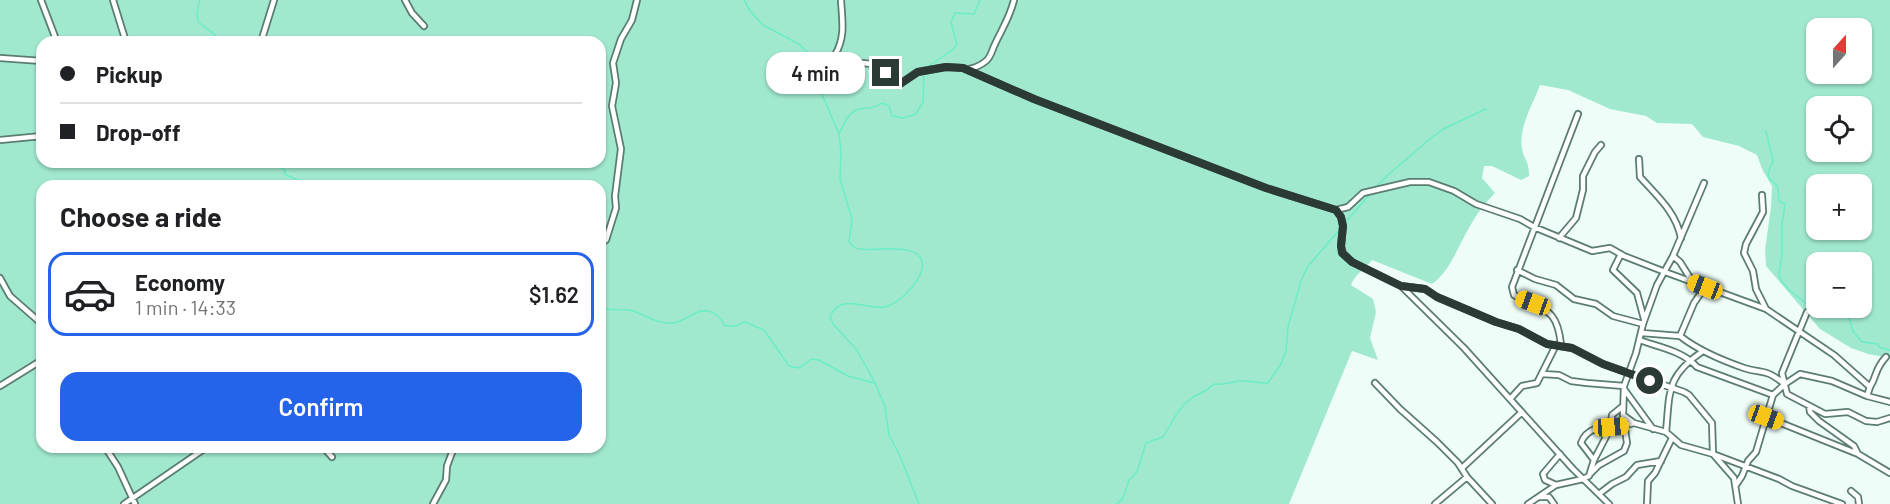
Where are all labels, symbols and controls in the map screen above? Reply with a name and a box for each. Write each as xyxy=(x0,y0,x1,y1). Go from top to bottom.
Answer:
north arrow xyxy=(1806,18,1872,84)
map controls xyxy=(1806,18,1872,318)
callout: 4 min xyxy=(766,52,865,94)
route end xyxy=(872,59,899,86)
text: Pickup xyxy=(96,61,163,87)
text: 4 min xyxy=(791,61,840,85)
button: locate xyxy=(1806,96,1872,162)
text: Drop-off xyxy=(96,119,180,145)
button: + xyxy=(1806,174,1872,240)
text: Choose a ride xyxy=(60,200,222,232)
button: − xyxy=(1806,252,1872,318)
icon: car xyxy=(63,267,117,321)
text: Economy xyxy=(135,269,225,295)
car xyxy=(1685,272,1725,302)
text: $1.62 xyxy=(529,281,579,307)
car xyxy=(1513,288,1553,318)
text: 1 min · 14:33 xyxy=(135,295,236,319)
route start xyxy=(1636,367,1663,394)
button: Confirm xyxy=(60,372,582,441)
car xyxy=(1746,402,1786,432)
car xyxy=(1592,417,1630,437)

